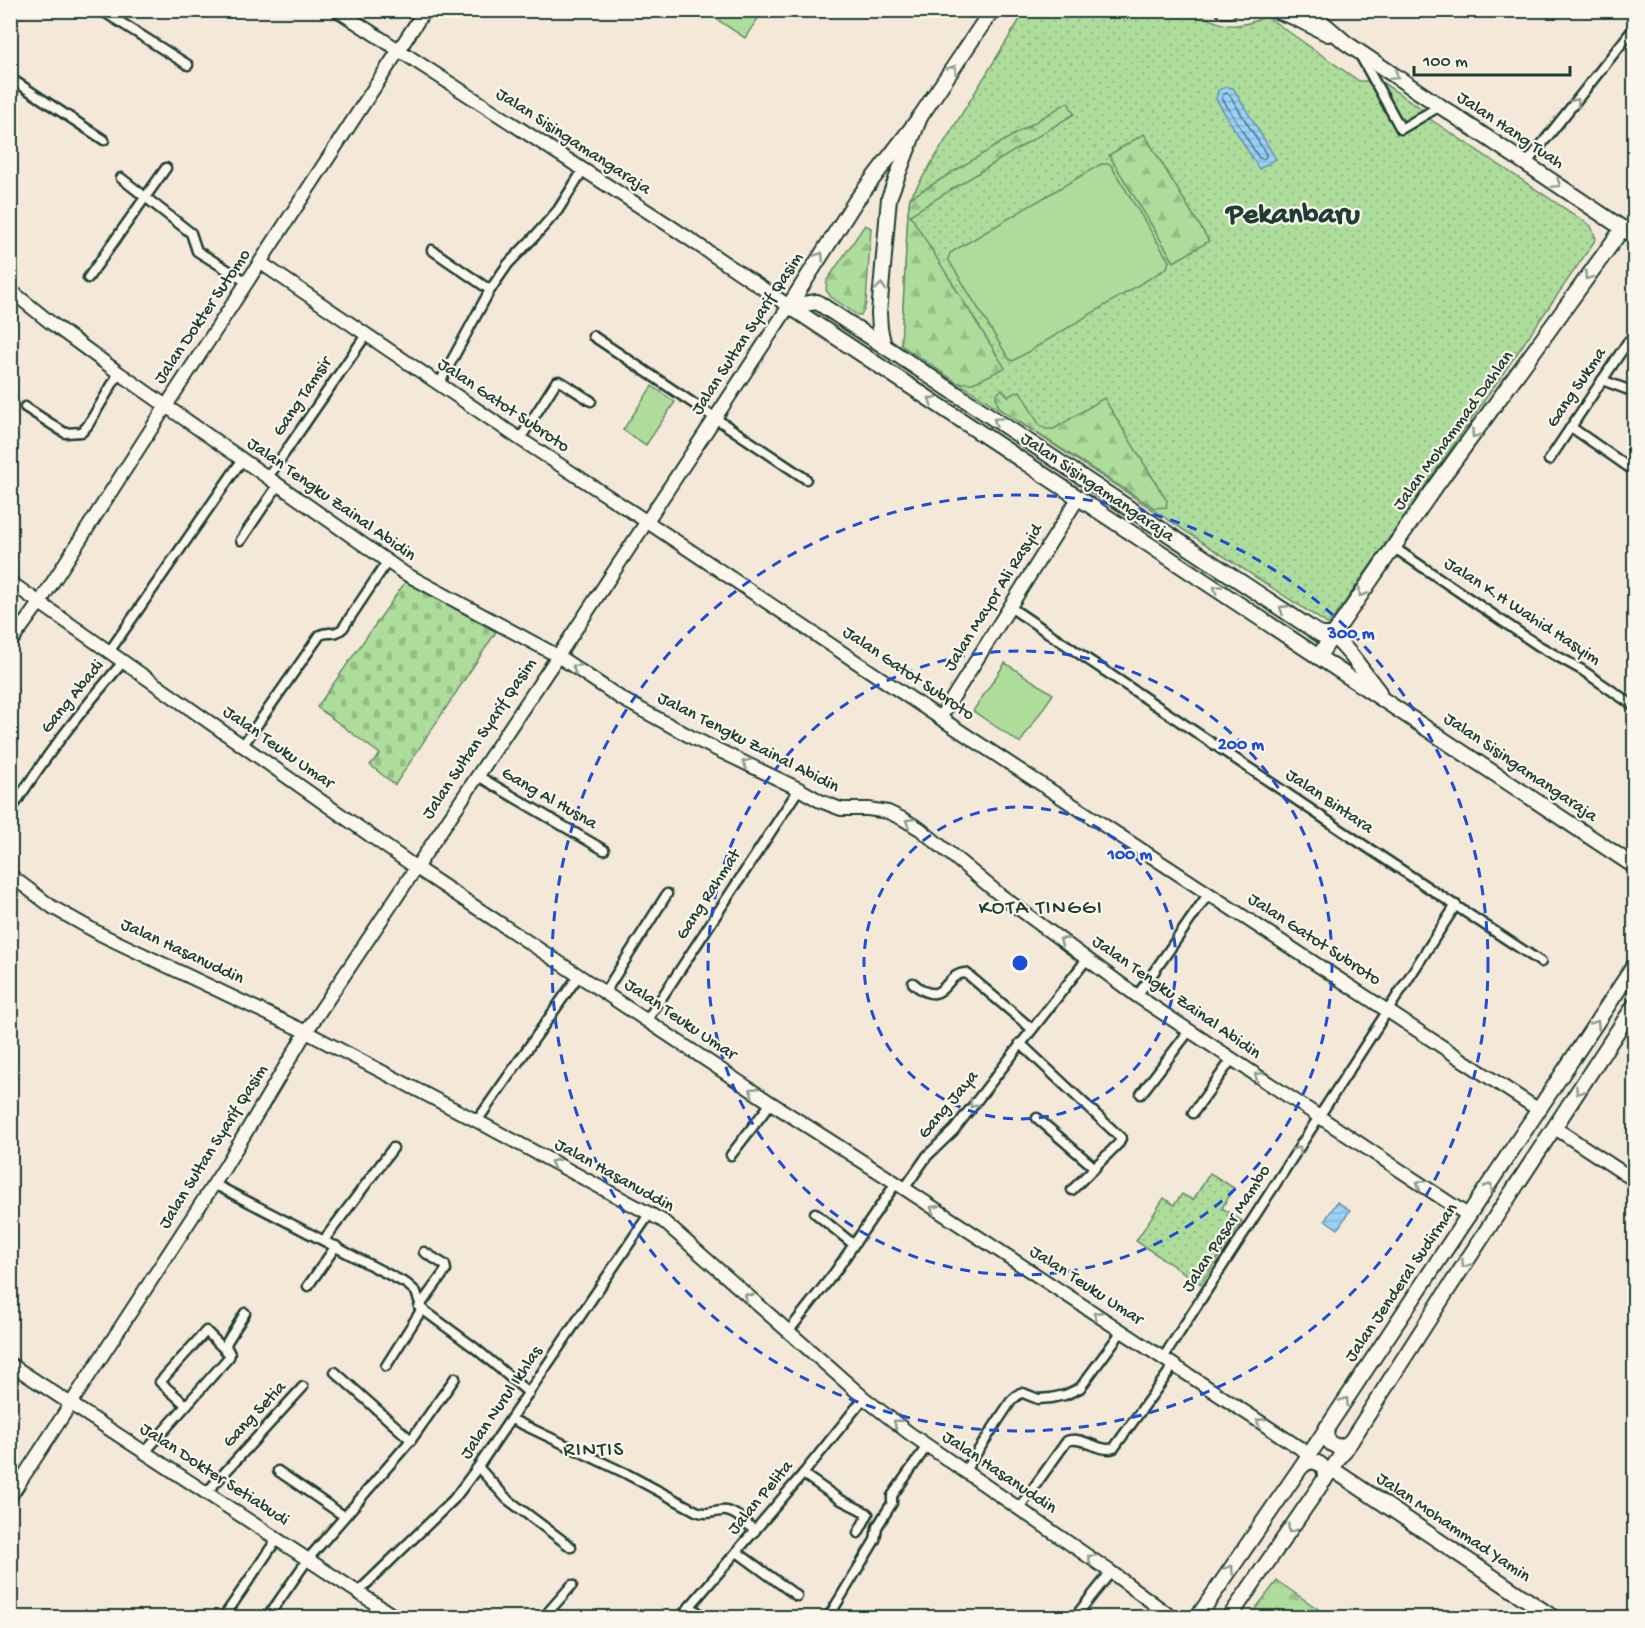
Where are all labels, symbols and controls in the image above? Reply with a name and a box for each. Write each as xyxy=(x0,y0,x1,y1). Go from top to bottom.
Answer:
scale bar xyxy=(1414,39,1570,77)
text: 100 m xyxy=(1422,52,1468,73)
one-way arrow xyxy=(946,64,957,75)
one-way arrow xyxy=(1388,69,1399,80)
street label: Jalan Sisingamangaraja xyxy=(491,84,655,201)
street label: Jalan Hang Tuah xyxy=(1452,87,1568,175)
one-way arrow xyxy=(1569,98,1580,109)
one-way arrow xyxy=(1551,177,1561,189)
district label: Pekanbaru xyxy=(1224,199,1361,234)
street label: Jalan Dokter Sutomo xyxy=(150,246,256,388)
street label: Jalan Sultan Syarif Qasim xyxy=(687,248,809,419)
one-way arrow xyxy=(813,252,824,263)
one-way arrow xyxy=(1584,269,1595,280)
one-way arrow xyxy=(874,282,887,292)
street label: Gang Sukma xyxy=(1543,343,1612,432)
street label: Jalan Mohammad Dahlan xyxy=(1389,347,1519,515)
street label: Gang Tamsir xyxy=(269,352,338,441)
street label: Jalan Gatot Subroto xyxy=(433,354,573,458)
one-way arrow xyxy=(928,396,938,408)
one-way arrow xyxy=(993,416,1003,428)
one-way arrow xyxy=(1471,427,1482,438)
street label: Jalan Sisingamangaraja xyxy=(1016,429,1179,548)
street label: Jalan Tengku Zainal Abidin xyxy=(242,434,420,567)
street label: Jalan Mayor Ali Rasyid xyxy=(940,519,1049,676)
street label: Jalan K.H Wahid Hasyim xyxy=(1440,553,1604,671)
one-way arrow xyxy=(1213,585,1224,596)
one-way arrow xyxy=(1358,586,1369,597)
one-way arrow xyxy=(1278,605,1289,616)
street label: Jalan Gatot Subroto xyxy=(838,622,978,726)
text: 300 m xyxy=(1327,624,1375,645)
street label: Jalan Sultan Syarif Qasim xyxy=(418,654,542,824)
street label: Gang Abadi xyxy=(37,656,109,738)
one-way arrow xyxy=(572,664,583,675)
street label: Jalan Tengku Zainal Abidin xyxy=(654,688,843,798)
street label: Jalan Teuku Umar xyxy=(218,702,339,795)
street label: Jalan Sisingamangaraja xyxy=(1439,709,1602,828)
text: 200 m xyxy=(1218,735,1264,756)
one-way arrow xyxy=(741,759,752,771)
street label: Gang Al Husna xyxy=(497,763,602,835)
street label: Jalan Bintara xyxy=(1281,765,1378,840)
one-way arrow xyxy=(905,818,915,830)
street label: Gang Rahmat xyxy=(672,844,747,944)
text: 100 m xyxy=(1107,845,1153,866)
street label: Jalan Gatot Subroto xyxy=(1243,889,1385,991)
district label: KOTA TINGGI xyxy=(979,897,1103,922)
street label: Jalan Hasanuddin xyxy=(117,914,247,990)
street label: Jalan Tengku Zainal Abidin xyxy=(1087,932,1265,1065)
one-way arrow xyxy=(1058,938,1069,949)
centre of rings xyxy=(1010,953,1030,973)
street label: Jalan Teuku Umar xyxy=(620,975,742,1066)
one-way arrow xyxy=(1589,1020,1600,1031)
street label: Jalan Sultan Syarif Qasim xyxy=(155,1061,273,1233)
street label: Gang Jaya xyxy=(914,1066,984,1143)
one-way arrow xyxy=(1253,1073,1264,1084)
one-way arrow xyxy=(1576,1084,1587,1095)
one-way arrow xyxy=(749,1087,760,1098)
one-way arrow xyxy=(970,1098,981,1109)
street label: Jalan Hasanuddin xyxy=(550,1134,678,1218)
one-way arrow xyxy=(1290,1146,1301,1157)
one-way arrow xyxy=(550,1159,561,1171)
street label: Jalan Pasar Mambo xyxy=(1178,1161,1276,1297)
one-way arrow xyxy=(1416,1180,1427,1191)
one-way arrow xyxy=(1481,1182,1492,1193)
street label: Jalan Jenderal Sudirman xyxy=(1341,1199,1463,1366)
one-way arrow xyxy=(930,1205,941,1216)
street label: Jalan Teuku Umar xyxy=(1025,1241,1148,1331)
one-way arrow xyxy=(1461,1257,1472,1268)
one-way arrow xyxy=(745,1293,755,1304)
one-way arrow xyxy=(1093,1311,1104,1322)
street label: Jalan Nurul Ikhlas xyxy=(456,1341,548,1464)
street label: Gang Setia xyxy=(219,1377,292,1453)
one-way arrow xyxy=(1338,1397,1349,1408)
one-way arrow xyxy=(1256,1418,1267,1429)
street label: Jalan Dokter Setiabudi xyxy=(135,1419,293,1531)
one-way arrow xyxy=(892,1420,903,1431)
street label: Jalan Hasanuddin xyxy=(938,1427,1061,1519)
district label: RINTIS xyxy=(563,1439,625,1464)
street label: Jalan Pelita xyxy=(724,1456,799,1540)
street label: Jalan Mohammad Yamin xyxy=(1372,1468,1535,1588)
one-way arrow xyxy=(1287,1523,1298,1534)
one-way arrow xyxy=(1087,1554,1098,1565)
one-way arrow xyxy=(1223,1565,1234,1576)

